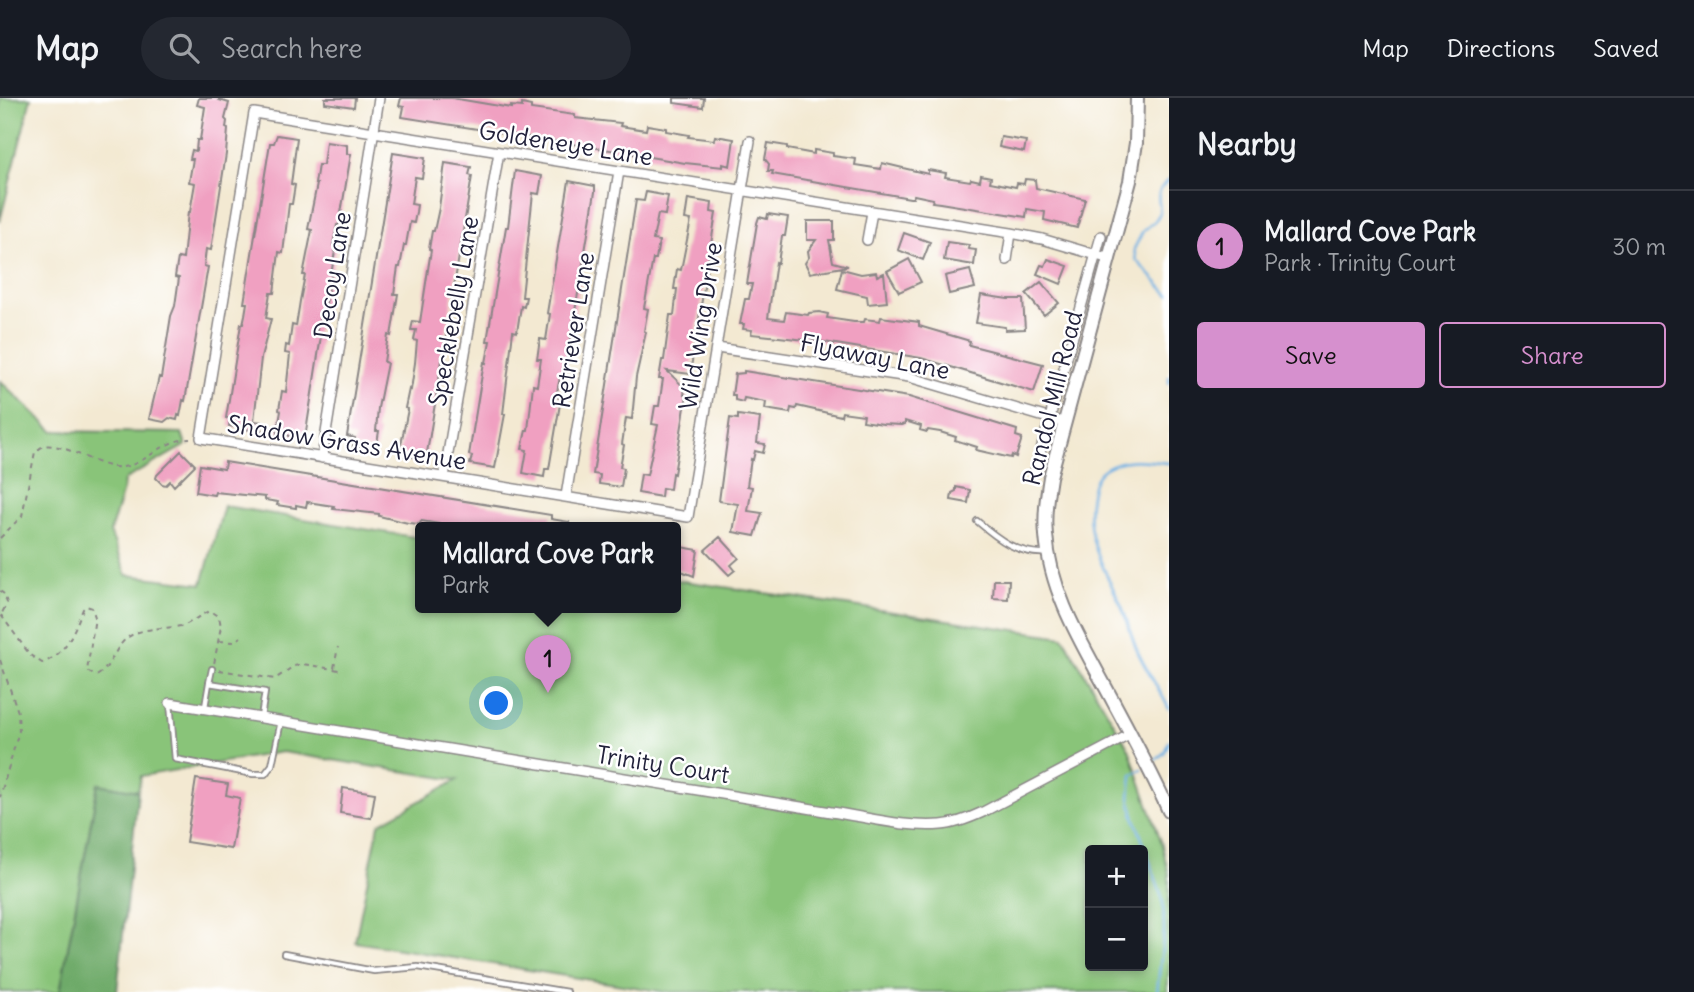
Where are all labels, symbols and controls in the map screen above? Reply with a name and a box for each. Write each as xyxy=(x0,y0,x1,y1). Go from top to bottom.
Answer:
search box xyxy=(141,17,631,80)
text: Map xyxy=(35,27,99,69)
icon: search xyxy=(165,29,203,67)
text: Search here xyxy=(221,32,362,65)
text: Map xyxy=(1362,33,1409,63)
text: Directions xyxy=(1447,33,1555,63)
text: Saved xyxy=(1593,33,1659,63)
street label: Goldeneye Lane xyxy=(477,114,655,172)
text: Nearby xyxy=(1197,125,1297,163)
street label: Decoy Lane xyxy=(307,209,357,341)
street label: Specklebelly Lane xyxy=(422,214,484,408)
text: Mallard Cove Park xyxy=(1264,215,1476,248)
text: 1 xyxy=(1215,232,1225,261)
text: 30 m xyxy=(1612,232,1666,261)
street label: Wild Wing Drive xyxy=(672,240,728,412)
text: Park · Trinity Court xyxy=(1264,248,1456,277)
street label: Retriever Lane xyxy=(546,250,600,410)
street label: Randol Mill Road xyxy=(1016,308,1088,488)
button: Save xyxy=(1197,322,1425,388)
button: Share xyxy=(1439,322,1666,388)
street label: Flyaway Lane xyxy=(798,327,952,385)
street label: Shadow Grass Avenue xyxy=(225,408,469,476)
popup xyxy=(415,522,681,613)
text: Mallard Cove Park xyxy=(442,537,654,570)
text: Park xyxy=(442,570,490,599)
pin: 1 xyxy=(525,635,571,693)
your location xyxy=(479,686,513,720)
street label: Trinity Court xyxy=(595,739,731,789)
map controls xyxy=(1085,845,1148,971)
button: + xyxy=(1085,845,1148,908)
button: − xyxy=(1085,908,1148,971)

